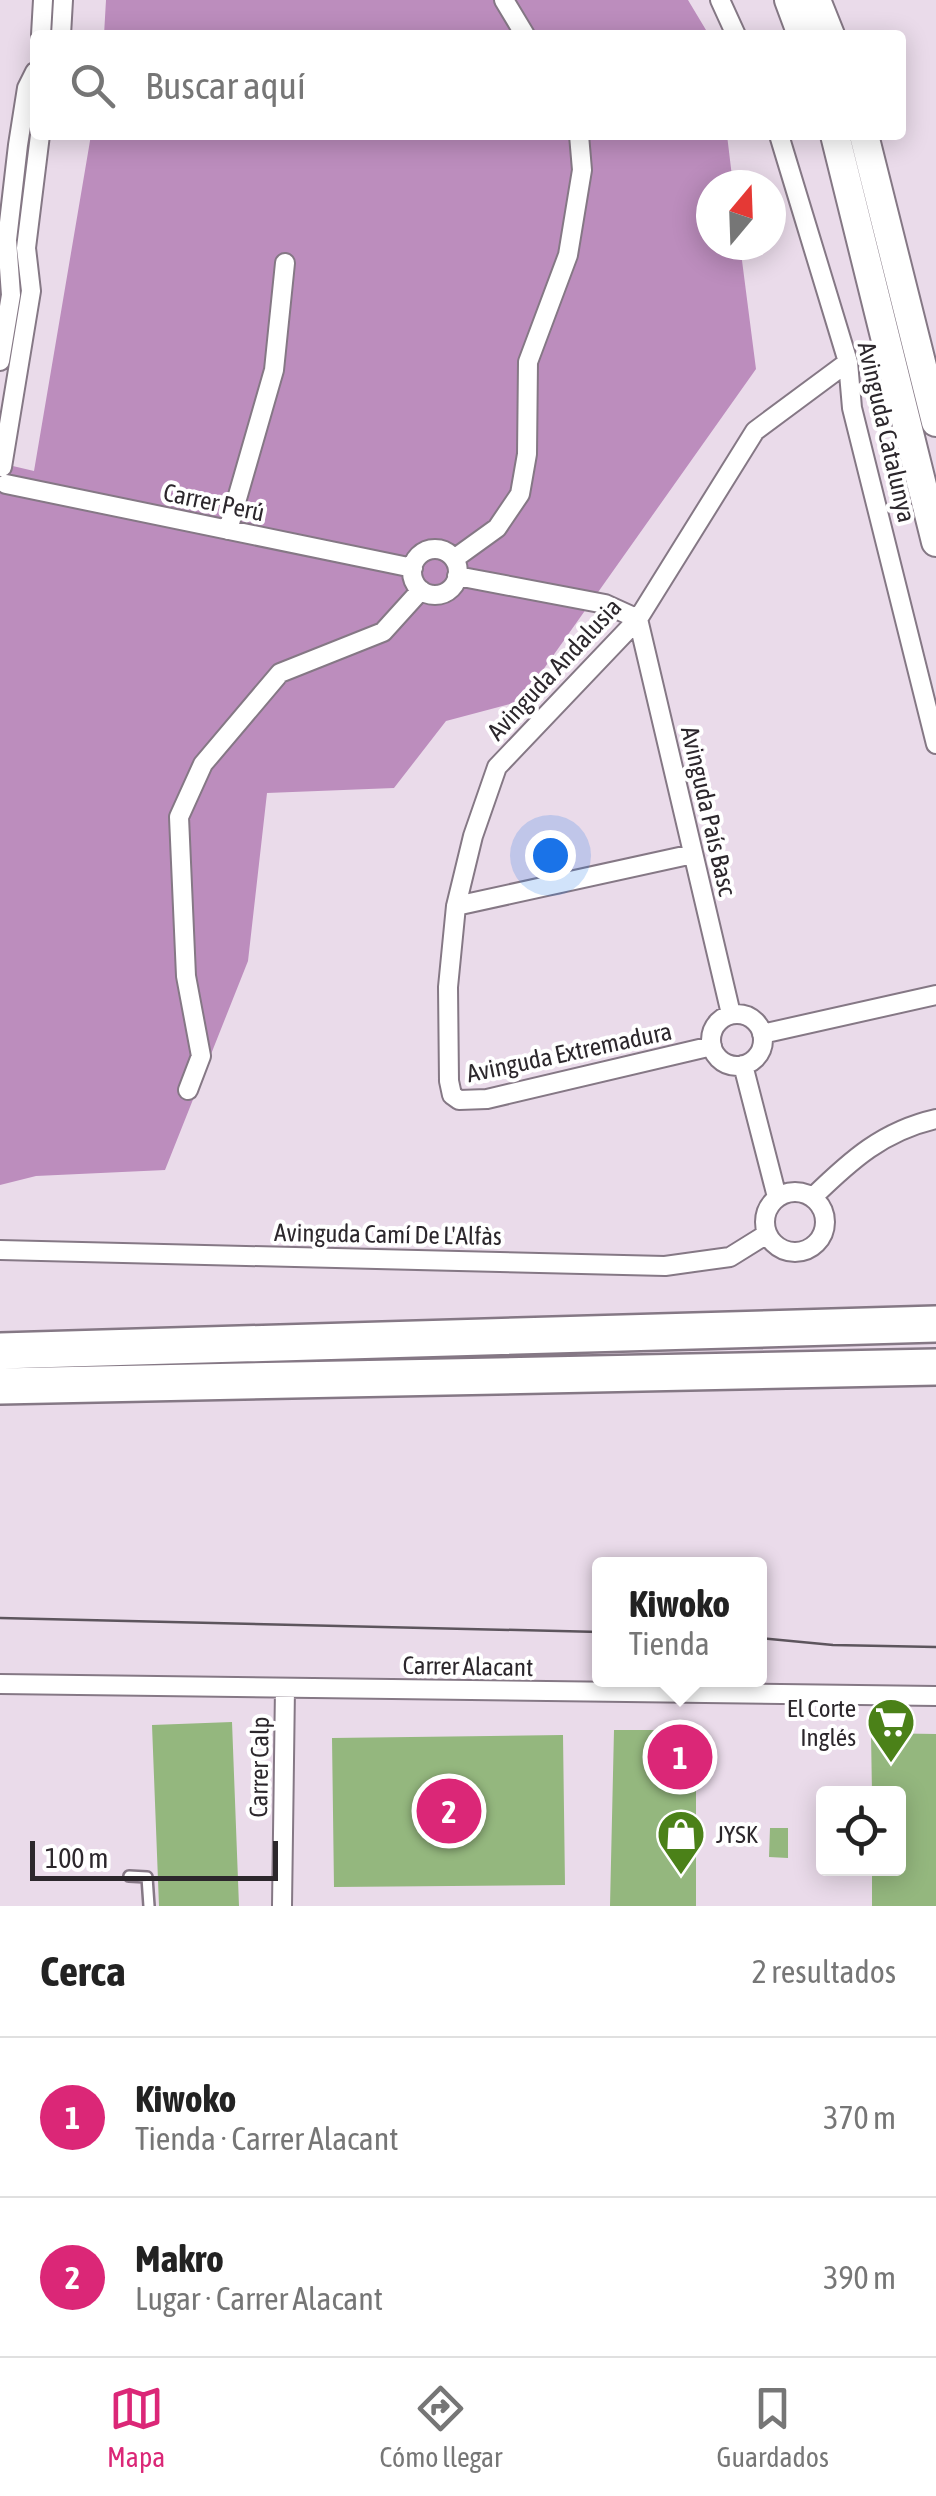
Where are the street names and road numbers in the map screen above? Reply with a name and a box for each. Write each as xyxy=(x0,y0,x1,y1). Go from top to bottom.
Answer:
street label: Avinguda Catalunya xyxy=(853,339,921,525)
street label: Carrer Perú xyxy=(161,478,267,526)
street label: Avinguda Andalusia xyxy=(481,593,627,745)
street label: Avinguda País Basc xyxy=(676,724,742,899)
street label: Avinguda Extremadura xyxy=(464,1017,674,1087)
street label: Avinguda Camí De L'Alfàs xyxy=(274,1218,502,1250)
street label: Carrer Alacant xyxy=(403,1651,533,1681)
street label: Carrer Calp xyxy=(244,1716,274,1818)

